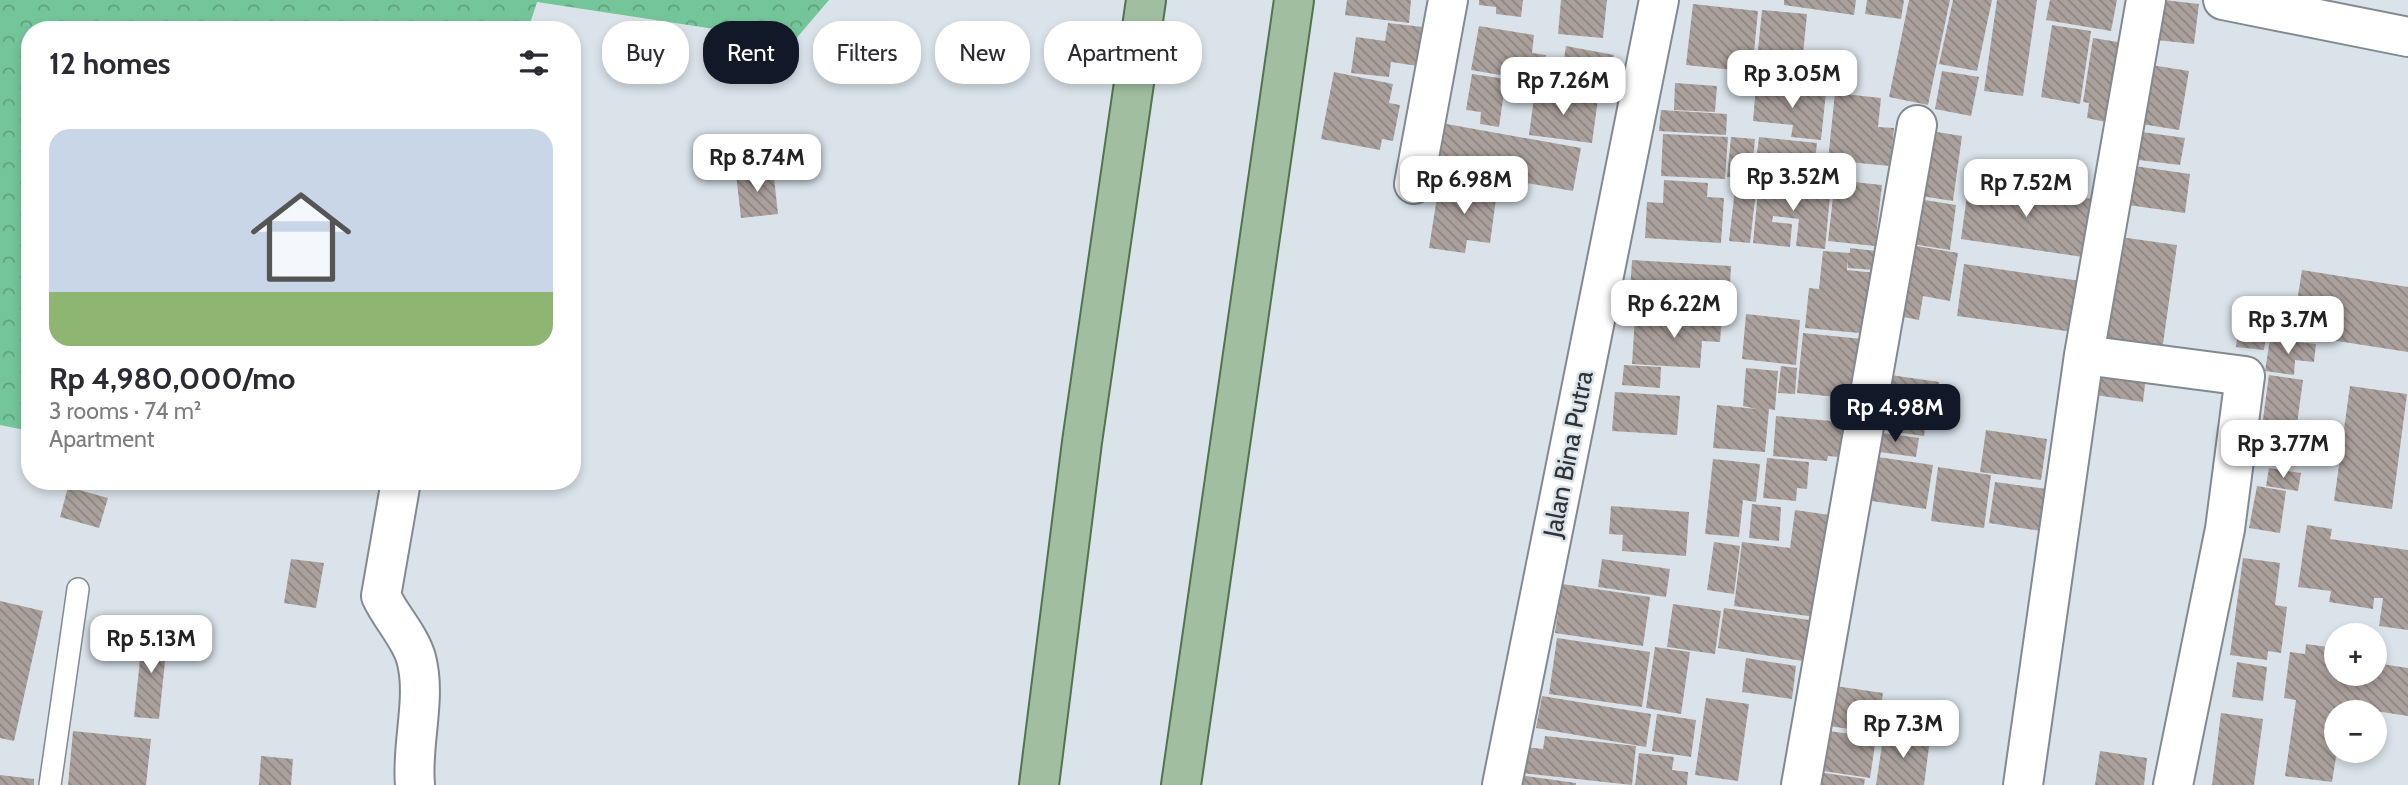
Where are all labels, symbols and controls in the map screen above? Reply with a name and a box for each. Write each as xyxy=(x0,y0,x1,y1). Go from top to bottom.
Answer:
chip: Buy xyxy=(602,21,689,84)
chip: Rent xyxy=(703,21,799,84)
chip: Filters xyxy=(813,21,921,84)
chip: New xyxy=(935,21,1030,84)
chip: Apartment xyxy=(1044,21,1202,84)
icon: filters xyxy=(515,44,553,82)
text: 12 homes xyxy=(49,45,171,82)
pin: Rp 3.05M xyxy=(1720,50,1864,110)
pin: Rp 7.26M xyxy=(1491,58,1635,117)
text: Rp 3.05M xyxy=(1743,59,1841,87)
text: Rp 7.26M xyxy=(1517,66,1609,94)
pin: Rp 8.74M xyxy=(685,134,829,194)
text: Rp 8.74M xyxy=(709,143,805,171)
pin: Rp 3.52M xyxy=(1721,154,1865,213)
pin: Rp 6.98M xyxy=(1392,156,1536,216)
pin: Rp 7.52M xyxy=(1954,160,2098,219)
text: Rp 3.52M xyxy=(1746,162,1840,190)
text: Rp 6.98M xyxy=(1416,165,1512,193)
text: Rp 7.52M xyxy=(1980,168,2072,196)
icon: home xyxy=(238,174,364,300)
pin: Rp 6.22M xyxy=(1602,280,1746,340)
text: Rp 6.22M xyxy=(1627,289,1721,317)
pin: Rp 3.7M xyxy=(2223,296,2353,356)
text: Rp 3.7M xyxy=(2248,305,2328,333)
text: Rp 4,980,000/mo xyxy=(49,360,295,397)
street label: Jalan Bina Putra xyxy=(1536,367,1600,541)
pin: Rp 4.98M xyxy=(1823,384,1967,444)
text: Rp 4.98M xyxy=(1846,393,1944,421)
text: 3 rooms · 74 m² xyxy=(49,397,201,425)
pin: Rp 3.77M xyxy=(2211,420,2355,480)
text: Apartment xyxy=(49,425,154,453)
text: Rp 3.77M xyxy=(2237,429,2329,457)
pin: Rp 5.13M xyxy=(79,616,223,675)
map controls xyxy=(2324,623,2387,763)
button: + xyxy=(2324,623,2387,686)
text: Rp 5.13M xyxy=(106,624,196,652)
pin: Rp 7.3M xyxy=(1838,700,1968,760)
button: − xyxy=(2324,700,2387,763)
text: Rp 7.3M xyxy=(1863,709,1943,737)

